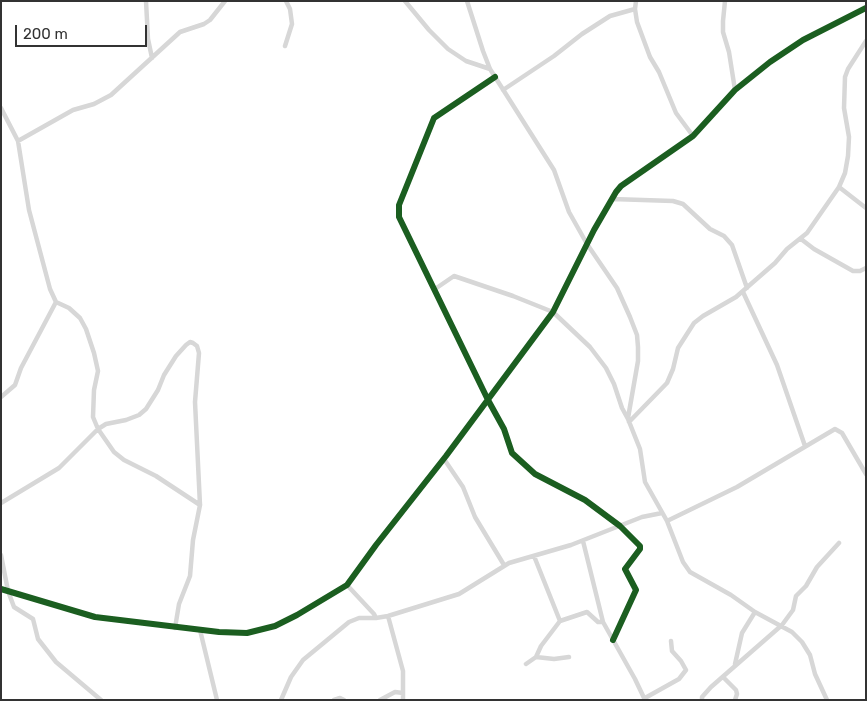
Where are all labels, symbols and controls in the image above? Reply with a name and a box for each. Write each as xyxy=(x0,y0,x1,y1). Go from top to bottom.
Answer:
scale bar xyxy=(18,15,150,47)
text: 200 m xyxy=(23,25,68,43)

